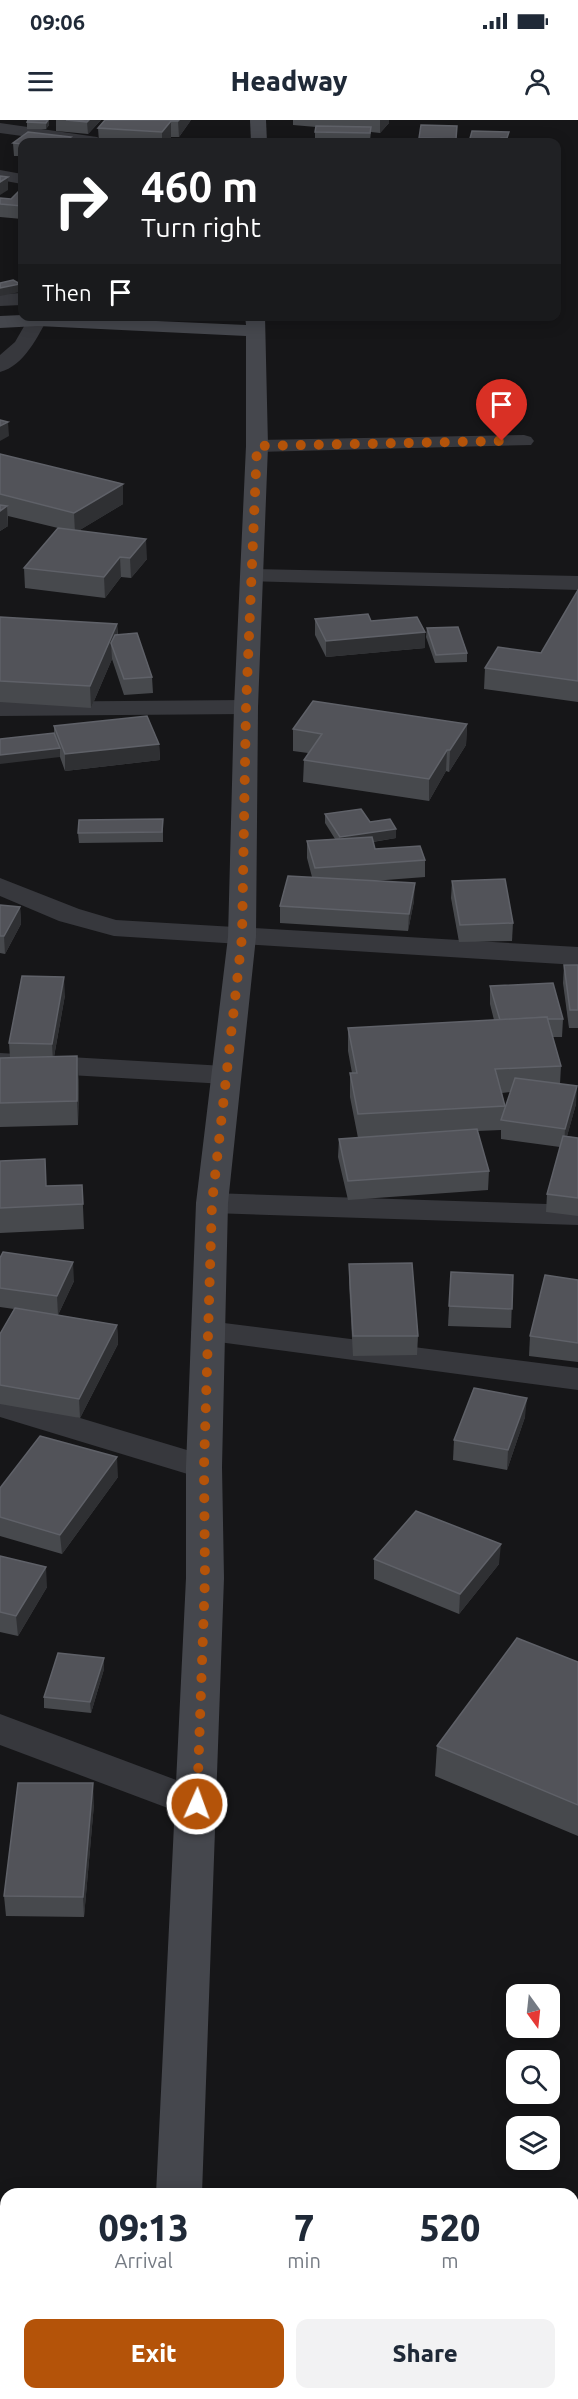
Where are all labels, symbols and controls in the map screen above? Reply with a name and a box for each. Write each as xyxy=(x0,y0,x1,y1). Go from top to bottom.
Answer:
text: 09:06 xyxy=(30,9,85,34)
icon: menu xyxy=(24,65,57,98)
icon: person xyxy=(521,65,554,98)
text: Headway xyxy=(230,66,348,96)
icon: right xyxy=(42,162,120,240)
text: 460 m xyxy=(141,163,258,210)
text: Turn right xyxy=(141,212,261,242)
icon: arrive xyxy=(104,276,137,309)
text: Then xyxy=(42,280,92,305)
pin xyxy=(476,379,527,441)
icon: arrive xyxy=(485,388,518,421)
position arrow xyxy=(165,1772,229,1836)
north arrow xyxy=(506,1984,560,2038)
map controls xyxy=(506,1984,560,2170)
button: search xyxy=(506,2050,560,2104)
button: layers xyxy=(506,2116,560,2170)
text: 09:13 xyxy=(99,2207,189,2248)
text: 7 xyxy=(294,2207,314,2248)
text: 520 xyxy=(419,2207,480,2248)
text: Arrival xyxy=(115,2249,173,2272)
text: min xyxy=(287,2249,321,2272)
text: m xyxy=(441,2249,459,2272)
button: Exit xyxy=(24,2319,284,2388)
button: Share xyxy=(296,2319,555,2388)

